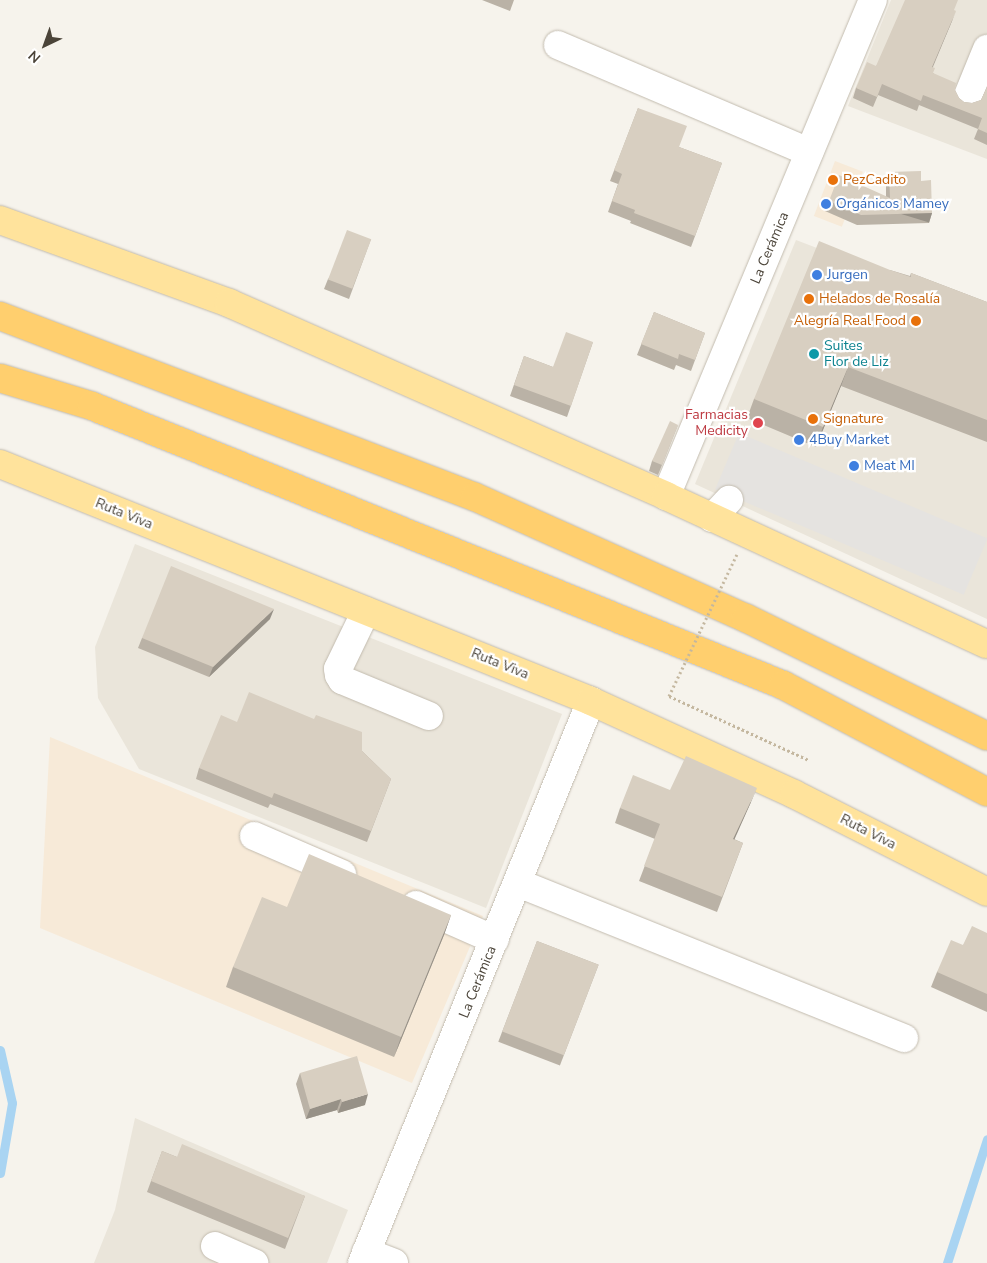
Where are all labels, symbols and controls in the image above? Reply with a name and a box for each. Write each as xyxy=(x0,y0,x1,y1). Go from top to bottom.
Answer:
north arrow xyxy=(20,20,70,70)
text: N xyxy=(24,46,45,67)
place label: PezCadito xyxy=(843,172,906,188)
marker: PezCadito xyxy=(827,174,839,186)
place label: Orgánicos Mamey xyxy=(836,196,949,212)
marker: Orgánicos Mamey xyxy=(820,198,832,210)
street label: La Cerámica xyxy=(747,210,793,286)
place label: Jurgen xyxy=(827,267,868,283)
marker: Jurgen xyxy=(811,269,823,281)
place label: Helados de Rosalía xyxy=(819,291,940,307)
marker: Helados de Rosalía xyxy=(803,293,815,305)
place label: Alegría Real Food xyxy=(794,313,906,329)
marker: Alegría Real Food xyxy=(910,315,922,327)
place label: Suites Flor de Liz xyxy=(824,338,889,371)
marker: Suites Flor de Liz xyxy=(808,348,820,360)
place label: Farmacias Medicity xyxy=(685,407,748,440)
place label: Signature xyxy=(823,411,884,427)
marker: Signature xyxy=(807,413,819,425)
marker: Farmacias Medicity xyxy=(752,417,764,429)
place label: 4Buy Market xyxy=(809,432,889,448)
marker: 4Buy Market xyxy=(793,434,805,446)
place label: Meat MI xyxy=(864,458,915,474)
marker: Meat MI xyxy=(848,460,860,472)
street label: Ruta Viva xyxy=(93,495,155,533)
street label: Ruta Viva xyxy=(469,645,531,683)
street label: Ruta Viva xyxy=(837,811,899,853)
street label: La Cerámica xyxy=(456,943,500,1021)

